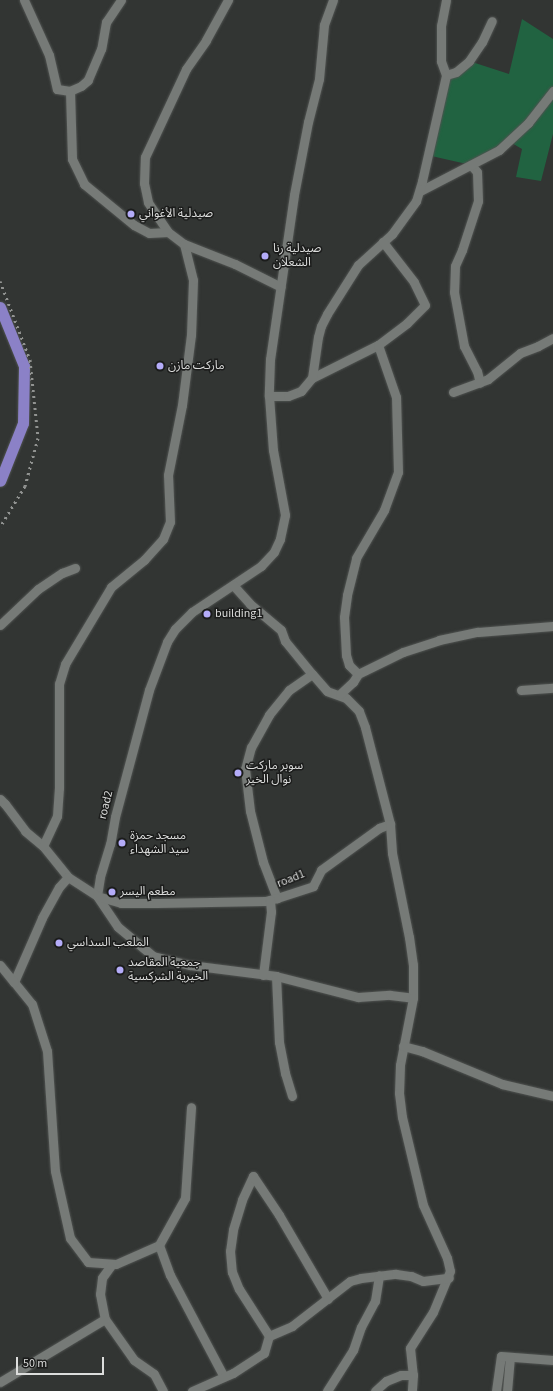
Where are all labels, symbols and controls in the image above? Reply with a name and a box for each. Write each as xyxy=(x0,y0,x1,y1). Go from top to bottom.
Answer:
place label: صيدلية الأغواني xyxy=(139,207,213,221)
marker: صيدلية الأغواني xyxy=(126,209,136,219)
place label: صيدلية رنا الشعلان xyxy=(273,242,321,270)
marker: صيدلية رنا الشعلان xyxy=(260,251,270,261)
place label: ماركت مازن xyxy=(168,359,225,373)
marker: ماركت مازن xyxy=(155,361,165,371)
place label: building1 xyxy=(215,607,262,621)
marker: building1 xyxy=(202,609,212,619)
place label: سوبر ماركت نوال الخير xyxy=(246,759,303,787)
marker: سوبر ماركت نوال الخير xyxy=(233,768,243,778)
street label: road2 xyxy=(95,789,117,821)
place label: مسجد حمزة سيد الشهداء xyxy=(130,829,189,857)
marker: مسجد حمزة سيد الشهداء xyxy=(117,838,127,848)
street label: road1 xyxy=(275,867,307,891)
place label: مطعم اليسر xyxy=(120,885,176,899)
marker: مطعم اليسر xyxy=(107,887,117,897)
place label: الملعب السداسي xyxy=(67,936,149,950)
marker: الملعب السداسي xyxy=(54,938,64,948)
place label: جمعية المقاصد الخيرية الشركسية xyxy=(128,956,208,984)
marker: جمعية المقاصد الخيرية الشركسية xyxy=(115,965,125,975)
scale bar xyxy=(18,1349,106,1375)
text: 50 m xyxy=(23,1355,47,1372)

